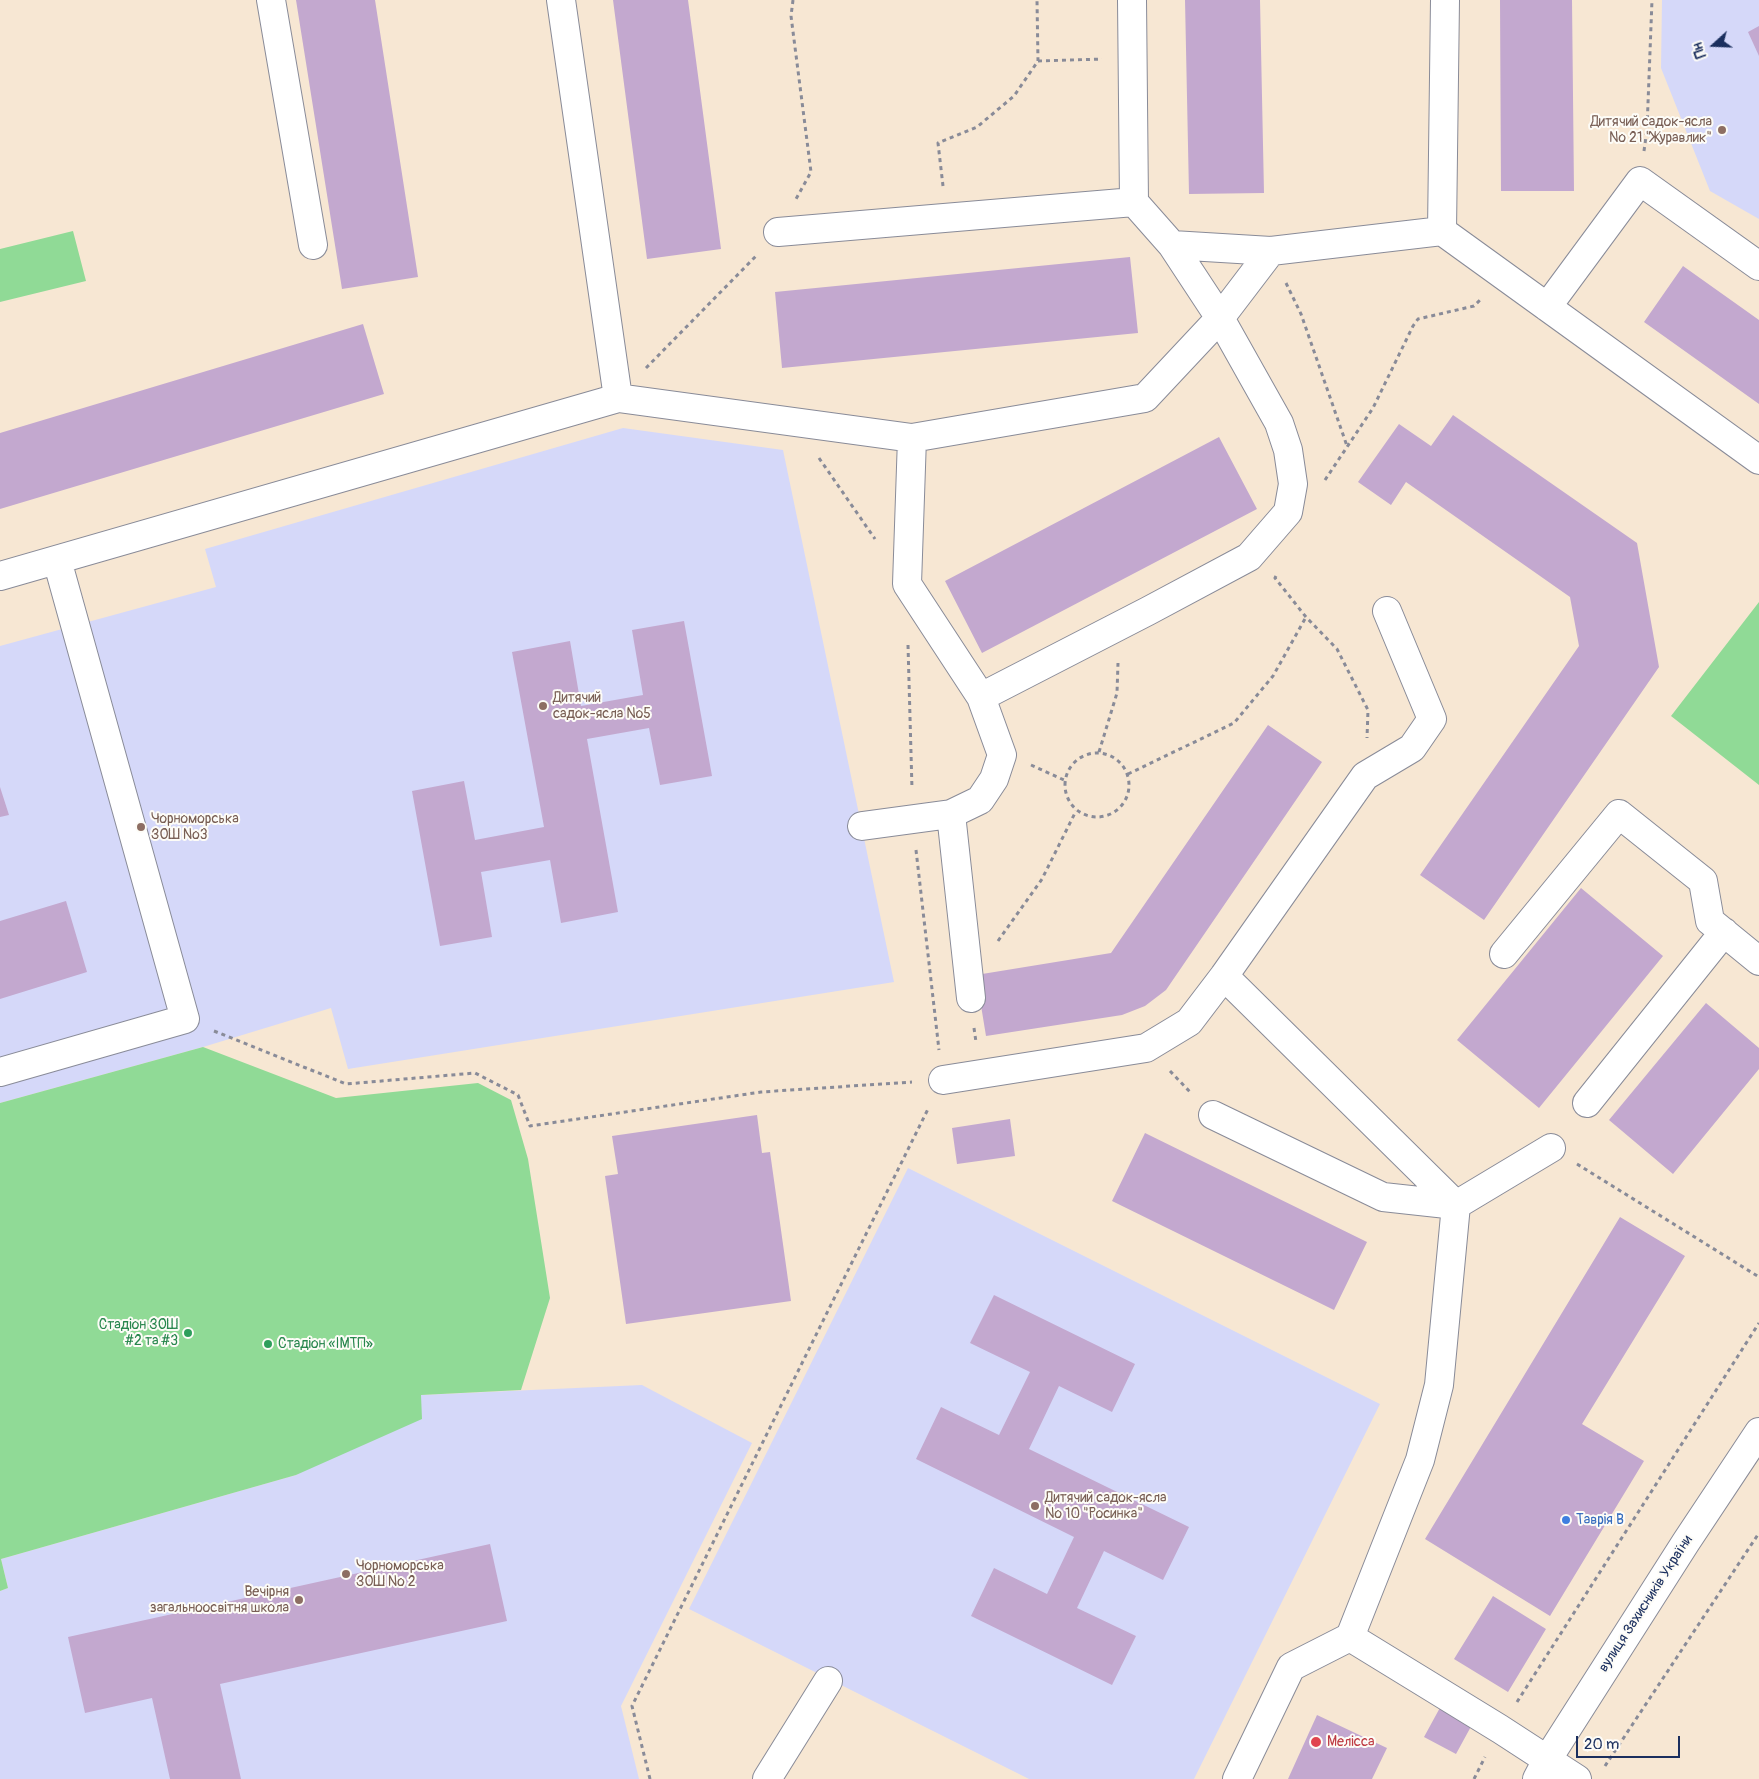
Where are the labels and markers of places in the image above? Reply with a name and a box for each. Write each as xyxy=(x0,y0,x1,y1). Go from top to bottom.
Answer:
place label: Дитячий садок-ясла № 21 "Журавлик" xyxy=(1590,114,1712,146)
marker: Дитячий садок-ясла № 21 "Журавлик" xyxy=(1716,124,1728,136)
place label: Дитячий садок-ясла №5 xyxy=(553,690,651,722)
marker: Дитячий садок-ясла №5 xyxy=(537,700,549,712)
place label: Чорноморська ЗОШ №3 xyxy=(151,811,239,844)
marker: Чорноморська ЗОШ №3 xyxy=(135,821,147,833)
place label: Стадіон ЗОШ #2 та #3 xyxy=(99,1317,178,1350)
marker: Стадіон ЗОШ #2 та #3 xyxy=(182,1327,194,1339)
place label: Стадіон «ІМТП» xyxy=(278,1336,373,1352)
marker: Стадіон «ІМТП» xyxy=(262,1338,274,1350)
place label: Дитячий садок-ясла № 10 "Росинка" xyxy=(1045,1490,1167,1522)
marker: Дитячий садок-ясла № 10 "Росинка" xyxy=(1029,1500,1041,1512)
place label: Таврія В xyxy=(1576,1512,1624,1528)
marker: Таврія В xyxy=(1560,1514,1572,1526)
place label: Чорноморська ЗОШ № 2 xyxy=(356,1558,444,1590)
marker: Чорноморська ЗОШ № 2 xyxy=(340,1568,352,1580)
place label: Вечірня загальноосвітня школа xyxy=(150,1584,289,1616)
marker: Вечірня загальноосвітня школа xyxy=(293,1594,305,1606)
place label: Мелісса xyxy=(1327,1734,1375,1750)
marker: Мелісса xyxy=(1309,1735,1323,1749)

